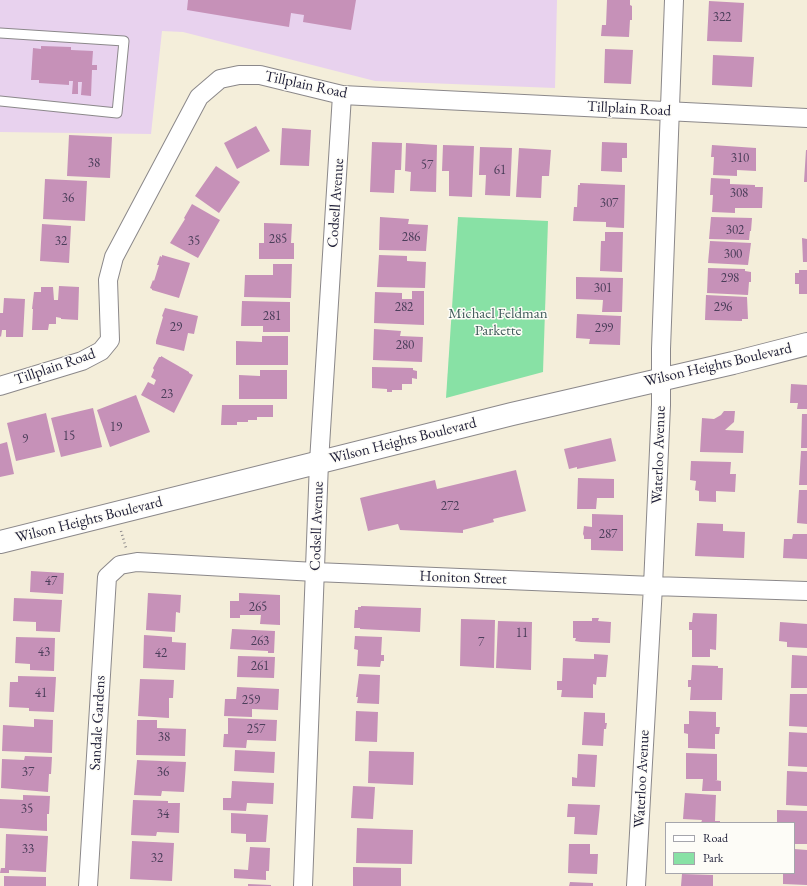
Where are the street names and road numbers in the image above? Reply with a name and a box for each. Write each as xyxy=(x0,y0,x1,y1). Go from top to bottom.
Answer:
street label: Tillplain Road xyxy=(263,67,349,103)
street label: Tillplain Road xyxy=(587,98,671,120)
street label: Codsell Avenue xyxy=(324,158,348,248)
street label: Wilson Heights Boulevard xyxy=(642,339,794,391)
street label: Tillplain Road xyxy=(12,345,98,389)
street label: Waterloo Avenue xyxy=(648,406,670,504)
street label: Wilson Heights Boulevard xyxy=(328,414,478,468)
street label: Codsell Avenue xyxy=(306,481,328,571)
street label: Wilson Heights Boulevard xyxy=(14,493,164,547)
street label: Honiton Street xyxy=(419,567,507,589)
street label: Sandale Gardens xyxy=(87,675,109,771)
street label: Waterloo Avenue xyxy=(630,729,654,829)

